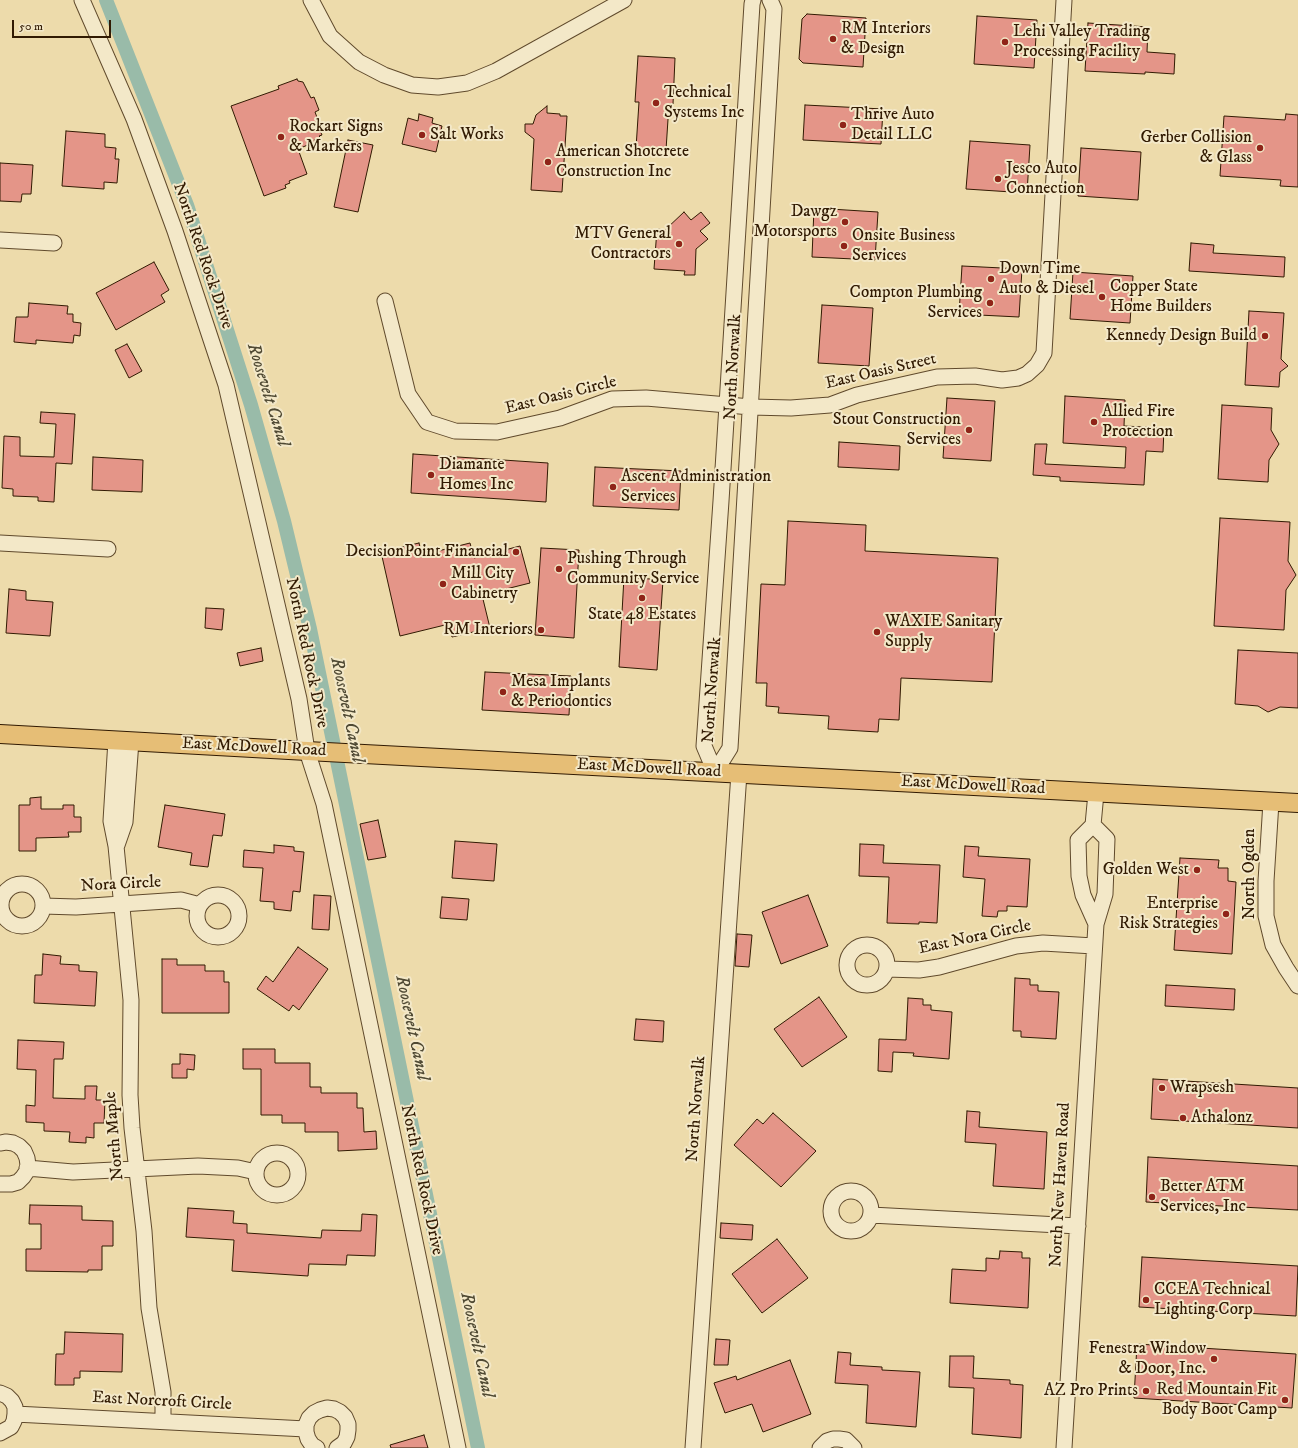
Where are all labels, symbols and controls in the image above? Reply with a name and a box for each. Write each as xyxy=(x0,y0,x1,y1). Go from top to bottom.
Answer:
scale bar xyxy=(14,12,113,38)
text: 50 m xyxy=(19,19,43,34)
place label: RM Interiors & Design xyxy=(841,19,931,59)
place label: Lehi Valley Trading Processing Facility xyxy=(1013,22,1150,62)
marker: RM Interiors & Design xyxy=(828,34,838,44)
marker: Lehi Valley Trading Processing Facility xyxy=(1000,37,1010,47)
place label: Technical Systems Inc xyxy=(664,83,744,123)
marker: Technical Systems Inc xyxy=(651,98,661,108)
place label: Thrive Auto Detail LLC xyxy=(851,105,934,145)
place label: Rockart Signs & Markers xyxy=(289,117,383,157)
marker: Thrive Auto Detail LLC xyxy=(838,120,848,130)
place label: Salt Works xyxy=(430,125,504,145)
place label: Gerber Collision & Glass xyxy=(1140,128,1252,168)
marker: Salt Works xyxy=(417,130,427,140)
marker: Rockart Signs & Markers xyxy=(276,132,286,142)
place label: American Shotcrete Construction Inc xyxy=(556,142,689,182)
marker: Gerber Collision & Glass xyxy=(1255,143,1265,153)
marker: American Shotcrete Construction Inc xyxy=(543,157,553,167)
place label: Jesco Auto Connection xyxy=(1006,159,1085,199)
marker: Jesco Auto Connection xyxy=(993,174,1003,184)
street label: North Red Rock Drive xyxy=(167,180,237,332)
place label: Dawgz Motorsports xyxy=(754,202,837,242)
marker: Dawgz Motorsports xyxy=(840,217,850,227)
place label: MTV General Contractors xyxy=(574,224,671,264)
place label: Onsite Business Services xyxy=(852,226,955,266)
marker: MTV General Contractors xyxy=(674,239,684,249)
marker: Onsite Business Services xyxy=(839,241,849,251)
place label: Down Time Auto & Diesel xyxy=(999,259,1094,299)
marker: Down Time Auto & Diesel xyxy=(986,274,996,284)
place label: Copper State Home Builders xyxy=(1110,277,1212,317)
place label: Compton Plumbing Services xyxy=(850,283,982,323)
marker: Copper State Home Builders xyxy=(1097,292,1107,302)
marker: Compton Plumbing Services xyxy=(985,298,995,308)
street label: North Norwalk xyxy=(721,314,747,420)
place label: Kennedy Design Build xyxy=(1106,326,1257,346)
marker: Kennedy Design Build xyxy=(1260,331,1270,341)
water label: Roosevelt Canal xyxy=(241,341,293,449)
street label: East Oasis Street xyxy=(824,349,938,395)
street label: East Oasis Circle xyxy=(503,372,619,420)
place label: Allied Fire Protection xyxy=(1102,402,1175,442)
place label: Stout Construction Services xyxy=(833,410,961,450)
marker: Allied Fire Protection xyxy=(1089,417,1099,427)
marker: Stout Construction Services xyxy=(964,425,974,435)
place label: Diamante Homes Inc xyxy=(439,455,514,495)
place label: Ascent Administration Services xyxy=(621,467,771,507)
marker: Diamante Homes Inc xyxy=(426,470,436,480)
marker: Ascent Administration Services xyxy=(608,482,618,492)
place label: DecisionPoint Financial xyxy=(346,542,508,562)
marker: DecisionPoint Financial xyxy=(511,547,521,557)
place label: Pushing Through Community Service xyxy=(567,549,699,589)
place label: Mill City Cabinetry xyxy=(451,564,518,604)
marker: Pushing Through Community Service xyxy=(554,564,564,574)
street label: North Red Rock Drive xyxy=(280,576,332,730)
marker: Mill City Cabinetry xyxy=(438,579,448,589)
marker: State 48 Estates xyxy=(637,593,647,603)
place label: State 48 Estates xyxy=(588,605,696,625)
place label: WAXIE Sanitary Supply xyxy=(885,612,1002,652)
place label: RM Interiors xyxy=(443,620,533,640)
marker: RM Interiors xyxy=(536,625,546,635)
marker: WAXIE Sanitary Supply xyxy=(872,627,882,637)
street label: North Norwalk xyxy=(699,636,727,744)
water label: Roosevelt Canal xyxy=(324,656,368,764)
place label: Mesa Implants & Periodontics xyxy=(511,672,612,712)
marker: Mesa Implants & Periodontics xyxy=(498,687,508,697)
street label: East McDowell Road xyxy=(181,734,327,762)
street label: East McDowell Road xyxy=(576,755,722,783)
street label: East McDowell Road xyxy=(900,772,1046,800)
street label: North Ogden xyxy=(1240,829,1260,919)
place label: Golden West xyxy=(1103,860,1189,880)
marker: Golden West xyxy=(1192,865,1202,875)
street label: Nora Circle xyxy=(80,873,162,897)
place label: Enterprise Risk Strategies xyxy=(1119,894,1218,934)
marker: Enterprise Risk Strategies xyxy=(1221,909,1231,919)
street label: East Nora Circle xyxy=(917,916,1033,960)
water label: Roosevelt Canal xyxy=(389,974,433,1082)
street label: North Norwalk xyxy=(683,1055,711,1163)
place label: Wrapsesh xyxy=(1170,1078,1234,1098)
marker: Wrapsesh xyxy=(1157,1083,1167,1093)
street label: North Maple xyxy=(101,1091,129,1181)
street label: North New Haven Road xyxy=(1046,1102,1076,1268)
street label: North Red Rock Drive xyxy=(395,1103,447,1257)
place label: Athalonz xyxy=(1191,1108,1253,1128)
marker: Athalonz xyxy=(1178,1113,1188,1123)
place label: Better ATM Services, Inc xyxy=(1160,1177,1246,1217)
marker: Better ATM Services, Inc xyxy=(1147,1192,1157,1202)
place label: CCEA Technical Lighting Corp xyxy=(1154,1280,1270,1320)
water label: Roosevelt Canal xyxy=(454,1291,498,1399)
marker: CCEA Technical Lighting Corp xyxy=(1141,1295,1151,1305)
place label: Fenestra Window & Door, Inc. xyxy=(1088,1339,1206,1379)
marker: Fenestra Window & Door, Inc. xyxy=(1209,1354,1219,1364)
place label: Red Mountain Fit Body Boot Camp xyxy=(1156,1380,1277,1420)
place label: AZ Pro Prints xyxy=(1044,1381,1138,1401)
marker: AZ Pro Prints xyxy=(1141,1386,1151,1396)
street label: East Norcroft Circle xyxy=(92,1388,232,1416)
marker: Red Mountain Fit Body Boot Camp xyxy=(1280,1395,1290,1405)

